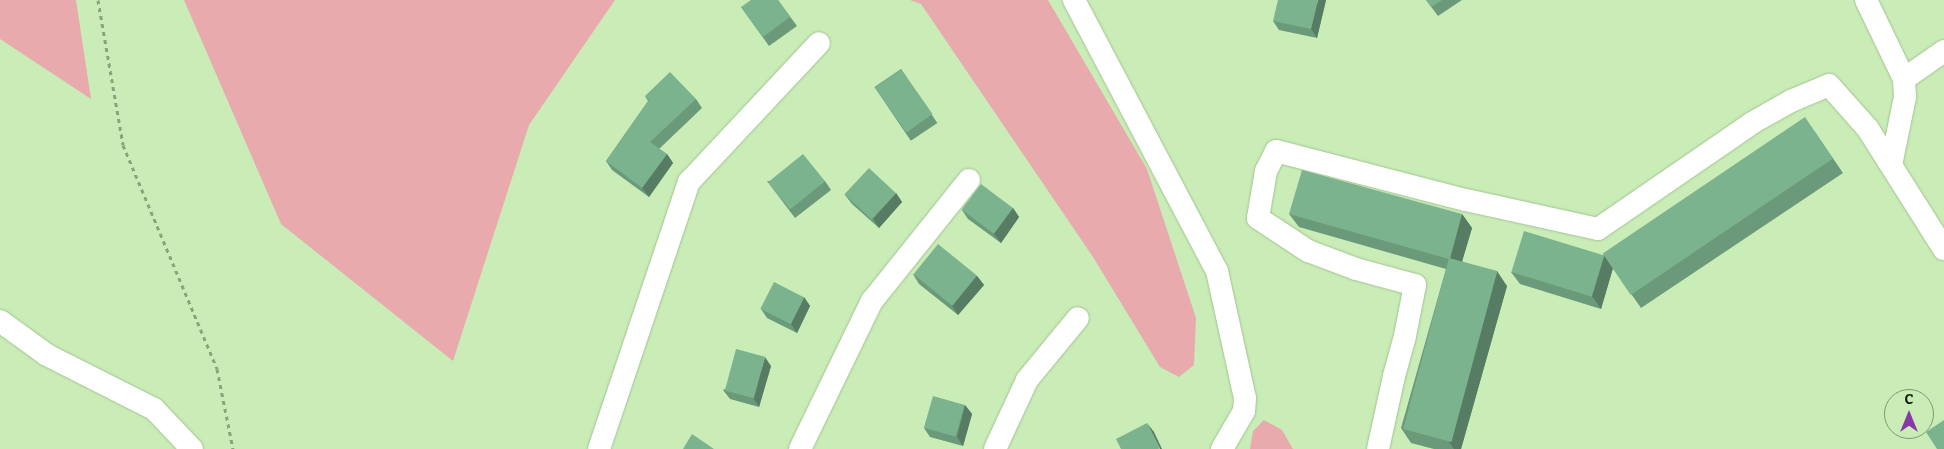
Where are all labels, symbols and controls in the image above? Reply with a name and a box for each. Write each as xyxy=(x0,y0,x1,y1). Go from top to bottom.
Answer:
north arrow xyxy=(1884,389,1934,439)
text: С xyxy=(1905,391,1913,408)

